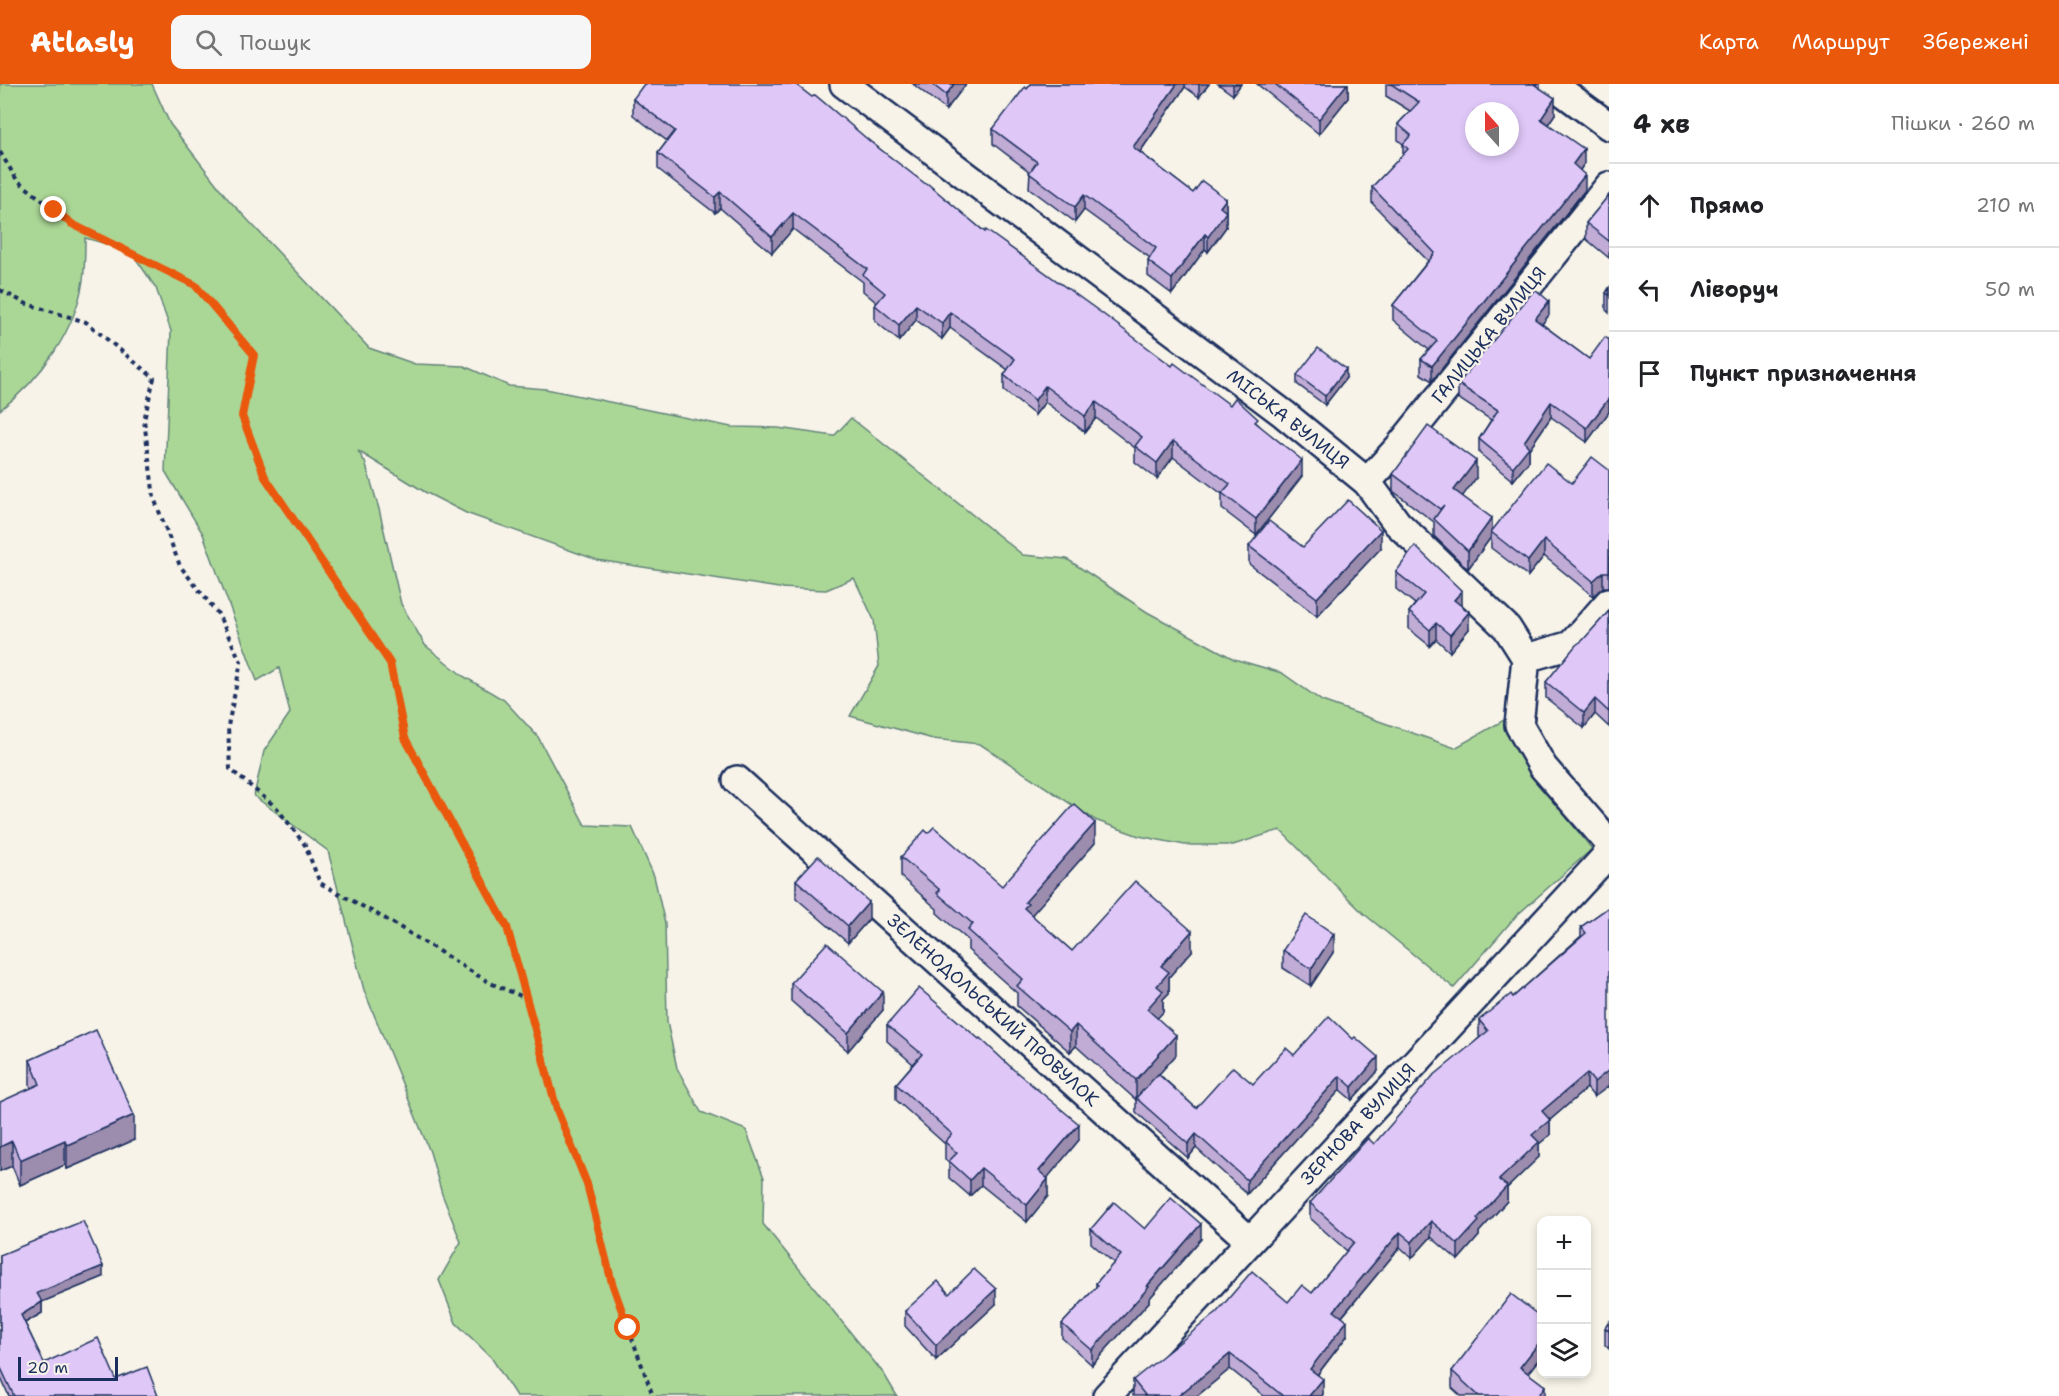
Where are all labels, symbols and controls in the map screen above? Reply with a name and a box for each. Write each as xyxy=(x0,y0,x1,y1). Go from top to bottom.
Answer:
search box xyxy=(171,15,591,69)
text: Atlasly xyxy=(30,23,135,61)
icon: search xyxy=(192,26,225,59)
text: Пошук xyxy=(240,28,311,57)
text: Карта xyxy=(1699,28,1759,56)
text: Маршрут xyxy=(1792,28,1890,56)
text: Збережені xyxy=(1923,28,2029,56)
north arrow xyxy=(1465,102,1519,156)
text: 4 хв xyxy=(1633,106,1690,141)
text: Пішки · 260 m xyxy=(1891,110,2035,136)
icon: ahead xyxy=(1633,189,1666,222)
text: Прямо xyxy=(1690,191,1764,220)
text: 210 m xyxy=(1976,192,2035,218)
route end xyxy=(40,196,66,222)
street label: ГАЛИЦЬКА ВУЛИЦЯ xyxy=(1426,262,1552,408)
icon: left xyxy=(1633,273,1666,306)
text: Ліворуч xyxy=(1690,275,1778,304)
text: 50 m xyxy=(1985,276,2035,302)
icon: arrive xyxy=(1633,357,1666,390)
text: Пункт призначення xyxy=(1690,359,1917,388)
street label: МІСЬКА ВУЛИЦЯ xyxy=(1222,364,1354,474)
street label: ЗЕЛЕНОДОЛЬСЬКИЙ ПРОВУЛОК xyxy=(882,908,1104,1112)
street label: ЗЕРНОВА ВУЛИЦЯ xyxy=(1295,1058,1421,1190)
map controls xyxy=(1537,1216,1591,1378)
button: + xyxy=(1537,1216,1591,1270)
button: − xyxy=(1537,1270,1591,1324)
route start xyxy=(614,1314,640,1340)
button: layers xyxy=(1537,1324,1591,1378)
scale bar xyxy=(18,1354,118,1382)
text: 20 m xyxy=(27,1357,68,1378)

